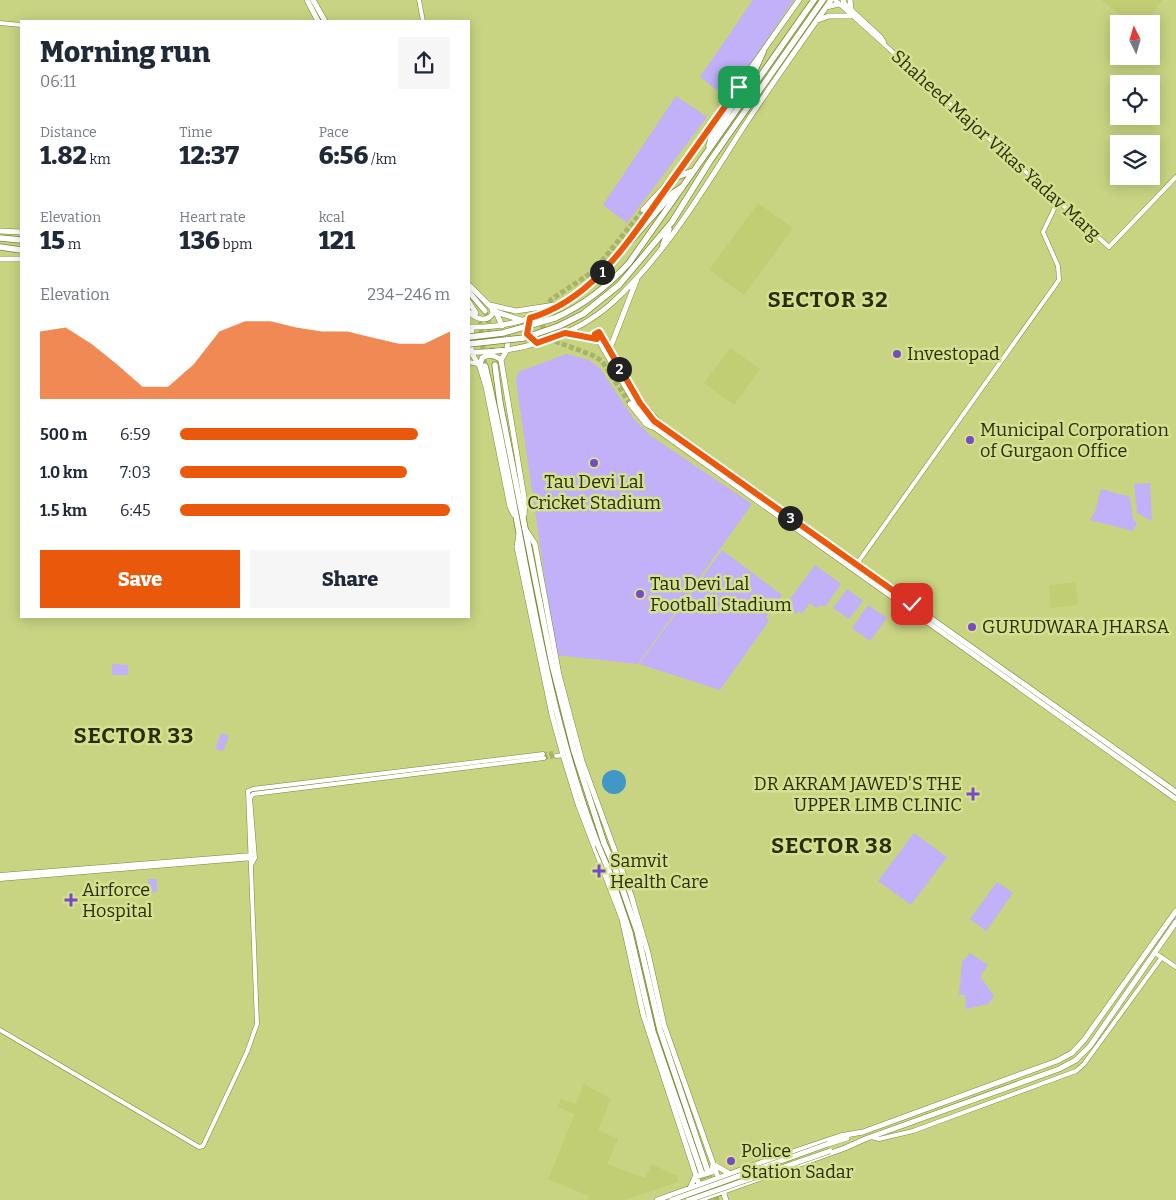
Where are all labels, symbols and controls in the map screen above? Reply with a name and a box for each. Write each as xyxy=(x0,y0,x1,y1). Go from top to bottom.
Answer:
north arrow xyxy=(1110,15,1160,65)
map controls xyxy=(1110,15,1160,185)
text: Morning run xyxy=(40,36,210,69)
button: share xyxy=(398,37,450,89)
street label: Shaheed Major Vikas Yadav Marg xyxy=(887,45,1105,245)
pin xyxy=(718,66,760,108)
text: 06:11 xyxy=(40,72,76,91)
icon: arrive xyxy=(725,73,753,101)
button: locate xyxy=(1110,75,1160,125)
text: Distance xyxy=(40,124,97,141)
text: Time xyxy=(179,124,212,141)
text: Pace xyxy=(319,124,349,141)
button: layers xyxy=(1110,135,1160,185)
text: 1.82 xyxy=(40,141,87,171)
text: 12:37 xyxy=(179,141,239,171)
text: 6:56 xyxy=(319,141,368,171)
text: km xyxy=(87,151,111,168)
text: /km xyxy=(368,151,397,168)
text: Elevation xyxy=(40,209,101,226)
text: Heart rate xyxy=(179,209,246,226)
text: kcal xyxy=(319,209,345,226)
text: 15 xyxy=(40,226,65,256)
text: 136 xyxy=(179,226,220,256)
text: 121 xyxy=(319,226,355,256)
text: m xyxy=(65,236,81,253)
text: bpm xyxy=(220,236,252,253)
pin: 1 xyxy=(590,260,614,284)
text: 1 xyxy=(599,264,606,281)
text: Elevation xyxy=(40,285,110,304)
text: 234–246 m xyxy=(367,285,450,304)
district label: SECTOR 32 xyxy=(767,286,889,313)
place label: Investopad xyxy=(907,343,1000,365)
marker: Investopad xyxy=(891,348,903,360)
pin: 2 xyxy=(606,356,632,382)
text: 2 xyxy=(616,361,623,378)
place label: Municipal Corporation of Gurgaon Office xyxy=(980,419,1169,462)
text: 500 m xyxy=(40,425,87,444)
text: 6:59 xyxy=(120,425,151,444)
marker: Municipal Corporation of Gurgaon Office xyxy=(964,434,976,446)
marker: Tau Devi Lal Cricket Stadium xyxy=(588,457,600,469)
text: 1.0 km xyxy=(40,463,88,482)
text: 7:03 xyxy=(120,463,151,482)
place label: Tau Devi Lal Cricket Stadium xyxy=(527,471,661,514)
text: 1.5 km xyxy=(40,501,87,520)
text: 6:45 xyxy=(120,501,151,520)
pin: 3 xyxy=(778,506,802,530)
text: 3 xyxy=(786,510,795,527)
button: Save xyxy=(40,550,240,608)
button: Share xyxy=(250,550,450,608)
place label: Tau Devi Lal Football Stadium xyxy=(650,573,792,616)
pin xyxy=(891,583,933,625)
marker: Tau Devi Lal Football Stadium xyxy=(634,588,646,600)
icon: check xyxy=(898,590,926,618)
place label: GURUDWARA JHARSA xyxy=(982,616,1169,638)
marker: GURUDWARA JHARSA xyxy=(966,621,978,633)
district label: SECTOR 33 xyxy=(73,722,195,749)
place label: DR AKRAM JAWED'S THE UPPER LIMB CLINIC xyxy=(754,773,962,816)
marker: DR AKRAM JAWED'S THE UPPER LIMB CLINIC xyxy=(966,787,980,801)
district label: SECTOR 38 xyxy=(771,832,893,859)
place label: Samvit Health Care xyxy=(610,850,709,893)
marker: Samvit Health Care xyxy=(592,864,606,878)
place label: Airforce Hospital xyxy=(82,879,152,922)
marker: Airforce Hospital xyxy=(64,893,78,907)
place label: Police Station Sadar xyxy=(741,1140,853,1183)
marker: Police Station Sadar xyxy=(725,1155,737,1167)

